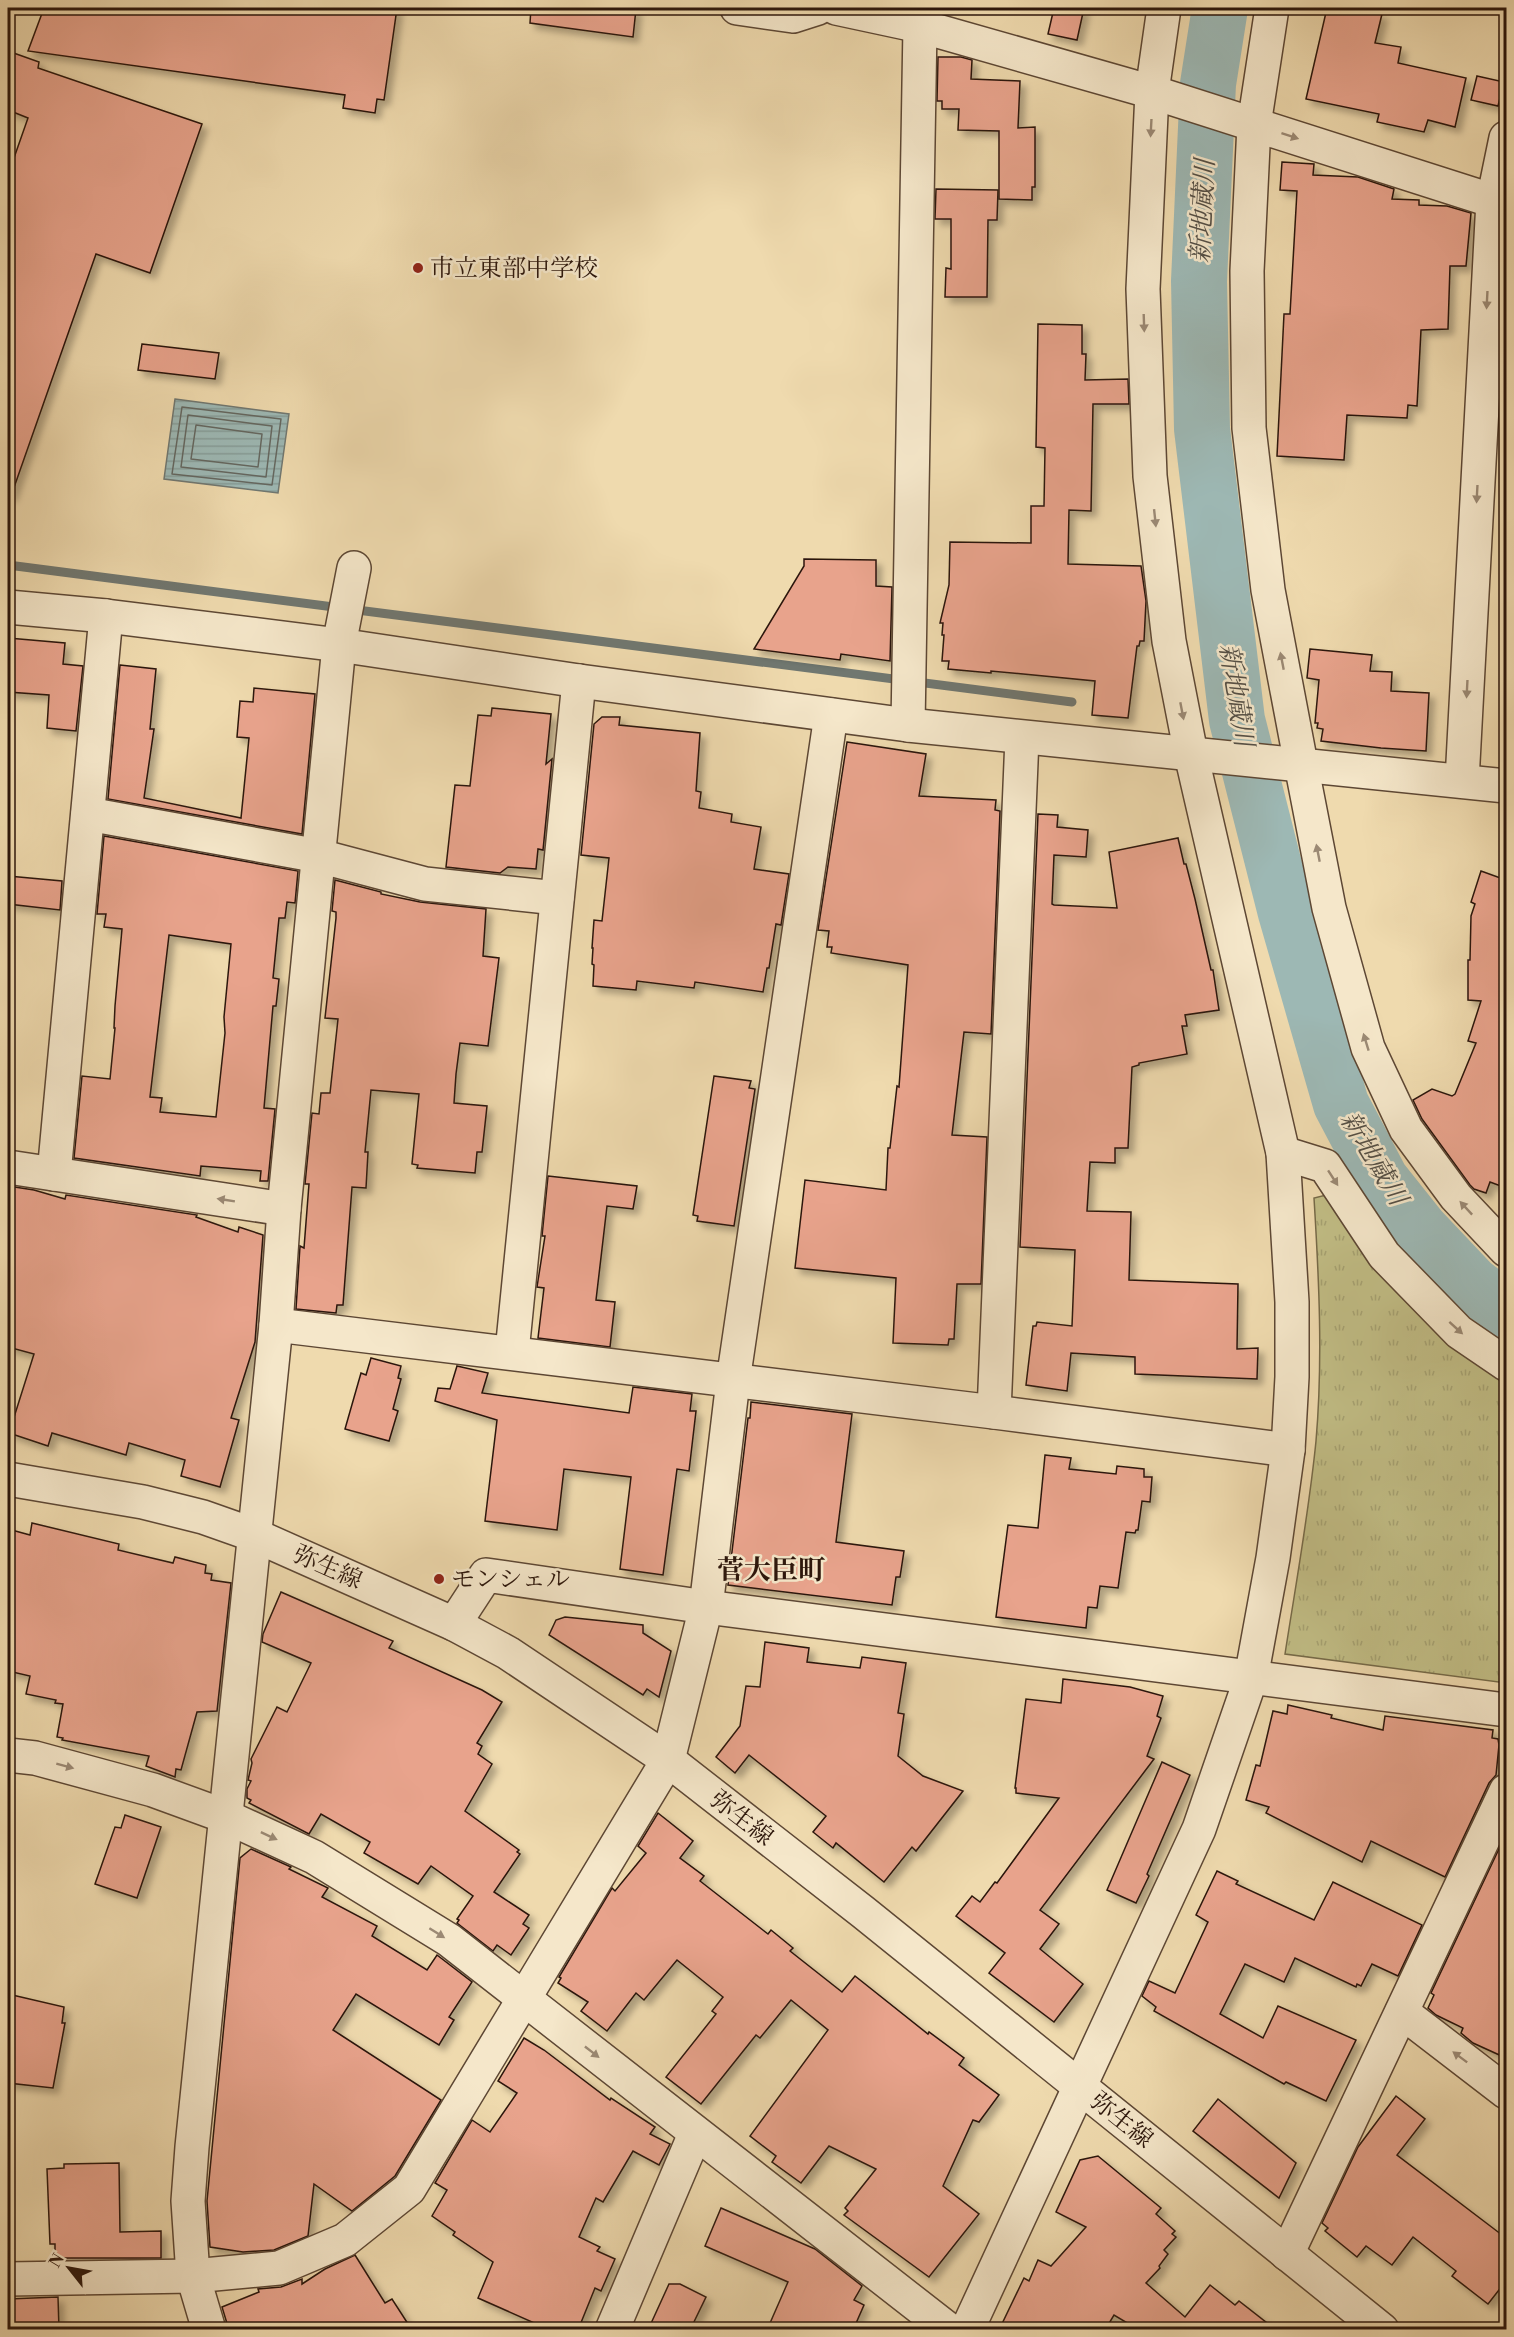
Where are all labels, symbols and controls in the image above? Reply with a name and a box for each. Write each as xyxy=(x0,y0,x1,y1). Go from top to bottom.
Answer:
one-way arrow xyxy=(1146,119,1155,138)
one-way arrow xyxy=(1281,132,1299,141)
water label: 新地蔵川 xyxy=(1184,155,1222,264)
place label: 市立東部中学校 xyxy=(430,254,598,284)
marker: 市立東部中学校 xyxy=(411,261,425,275)
one-way arrow xyxy=(1483,290,1492,309)
one-way arrow xyxy=(1140,314,1149,333)
one-way arrow xyxy=(1473,485,1482,504)
one-way arrow xyxy=(1150,508,1160,527)
water label: 新地蔵川 xyxy=(1212,641,1260,752)
one-way arrow xyxy=(1277,652,1286,671)
one-way arrow xyxy=(1463,680,1472,699)
one-way arrow xyxy=(1178,701,1187,720)
one-way arrow xyxy=(1313,843,1322,862)
one-way arrow xyxy=(1361,1033,1370,1051)
water label: 新地蔵川 xyxy=(1333,1106,1415,1214)
one-way arrow xyxy=(1327,1170,1338,1186)
one-way arrow xyxy=(217,1196,236,1205)
one-way arrow xyxy=(1459,1200,1473,1215)
one-way arrow xyxy=(1448,1321,1463,1334)
street label: 弥生線 xyxy=(289,1540,367,1596)
district label: 菅大臣町 xyxy=(717,1554,825,1588)
place label: モンシェル xyxy=(451,1565,570,1595)
marker: モンシェル xyxy=(432,1572,446,1586)
one-way arrow xyxy=(56,1762,74,1771)
street label: 弥生線 xyxy=(704,1785,779,1853)
one-way arrow xyxy=(260,1832,277,1841)
one-way arrow xyxy=(429,1928,446,1939)
one-way arrow xyxy=(584,2046,600,2059)
one-way arrow xyxy=(1452,2051,1467,2063)
street label: 弥生線 xyxy=(1084,2086,1159,2155)
north arrow xyxy=(39,2238,99,2298)
text: N xyxy=(45,2250,69,2271)

